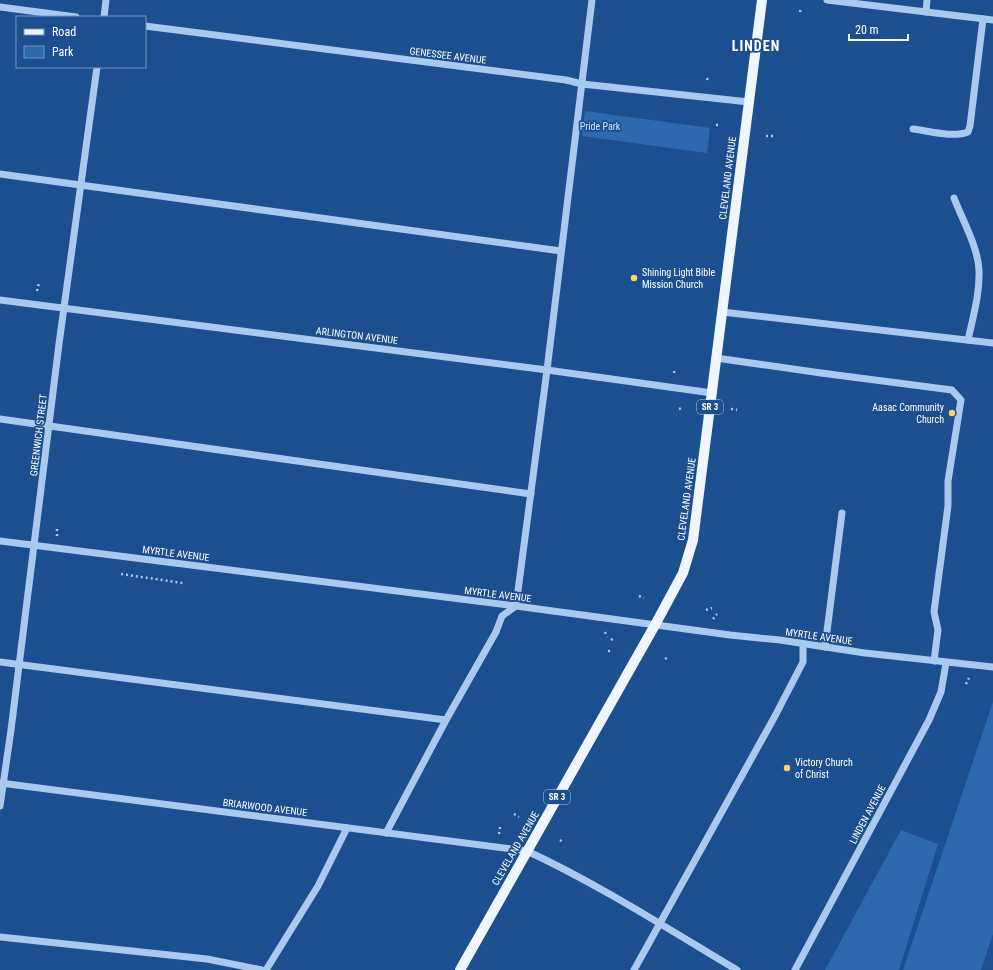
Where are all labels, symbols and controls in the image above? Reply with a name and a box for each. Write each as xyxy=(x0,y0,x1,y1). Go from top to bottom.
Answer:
legend xyxy=(16,16,146,68)
scale bar xyxy=(849,16,908,42)
text: 20 m xyxy=(855,23,879,37)
text: Road xyxy=(52,25,76,39)
district label: LINDEN xyxy=(732,38,780,54)
text: Park xyxy=(52,45,74,59)
street label: GENESSEE AVENUE xyxy=(409,45,487,66)
park label: Pride Park xyxy=(580,121,621,132)
street label: CLEVELAND AVENUE xyxy=(717,136,738,220)
place label: Shining Light Bible Mission Church xyxy=(642,267,716,290)
marker: Shining Light Bible Mission Church xyxy=(629,273,639,283)
street label: ARLINGTON AVENUE xyxy=(315,325,399,346)
street label: GREENWICH STREET xyxy=(28,393,49,477)
road number: SR 3 xyxy=(697,400,723,414)
place label: Aasac Community Church xyxy=(872,402,944,425)
marker: Aasac Community Church xyxy=(947,408,957,418)
street label: CLEVELAND AVENUE xyxy=(675,457,698,541)
street label: MYRTLE AVENUE xyxy=(142,544,210,563)
street label: MYRTLE AVENUE xyxy=(464,585,532,604)
street label: MYRTLE AVENUE xyxy=(785,626,853,647)
place label: Victory Church of Christ xyxy=(795,757,853,780)
marker: Victory Church of Christ xyxy=(782,763,792,773)
street label: LINDEN AVENUE xyxy=(847,783,888,846)
road number: SR 3 xyxy=(544,790,570,804)
street label: BRIARWOOD AVENUE xyxy=(222,797,308,818)
street label: CLEVELAND AVENUE xyxy=(490,809,541,887)

